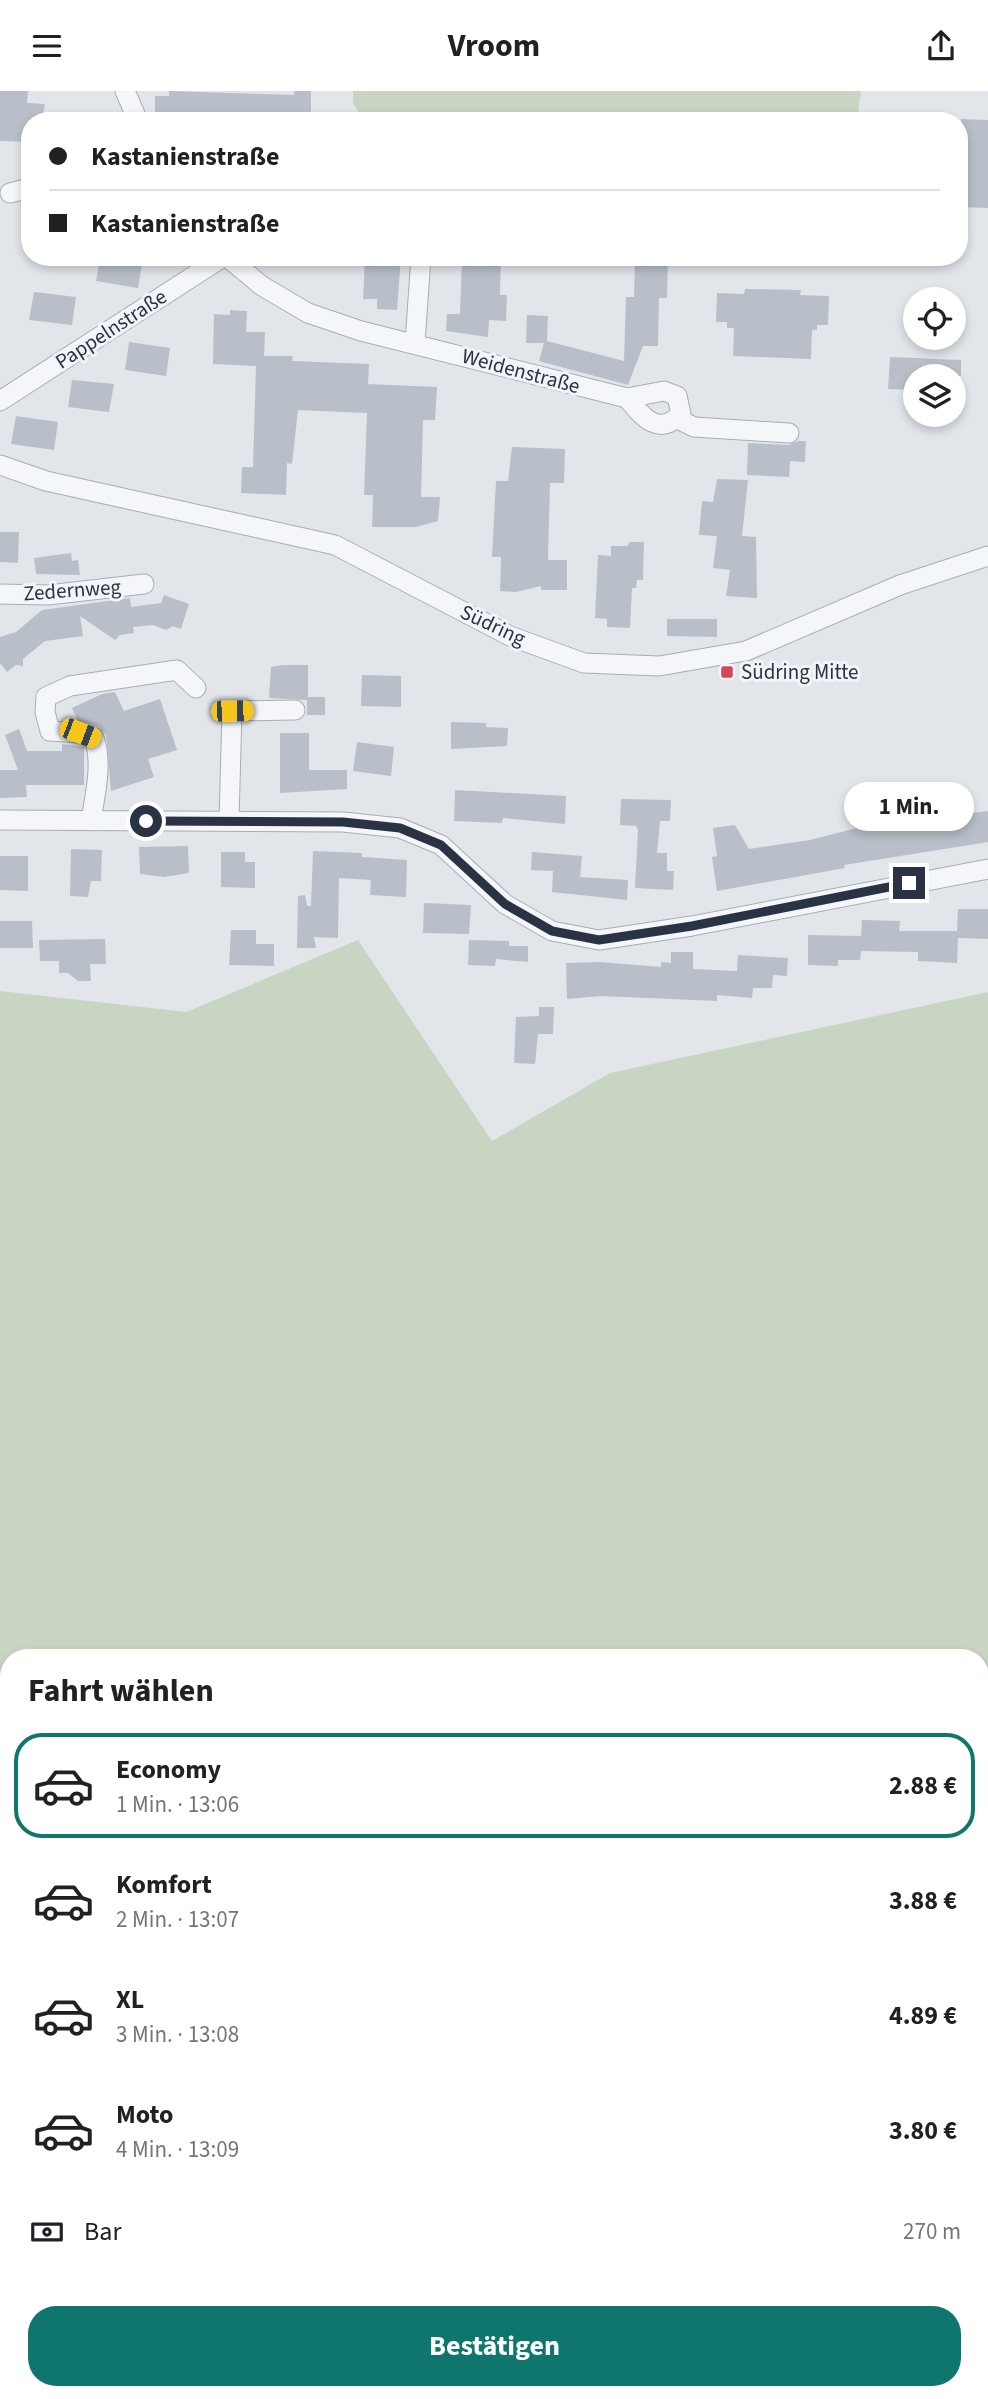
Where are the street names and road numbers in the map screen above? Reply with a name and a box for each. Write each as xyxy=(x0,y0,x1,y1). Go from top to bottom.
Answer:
street label: Pappelnstraße xyxy=(49,282,173,376)
street label: Weidenstraße xyxy=(459,341,583,401)
street label: Zedernweg xyxy=(22,572,122,608)
street label: Südring xyxy=(455,597,531,653)

